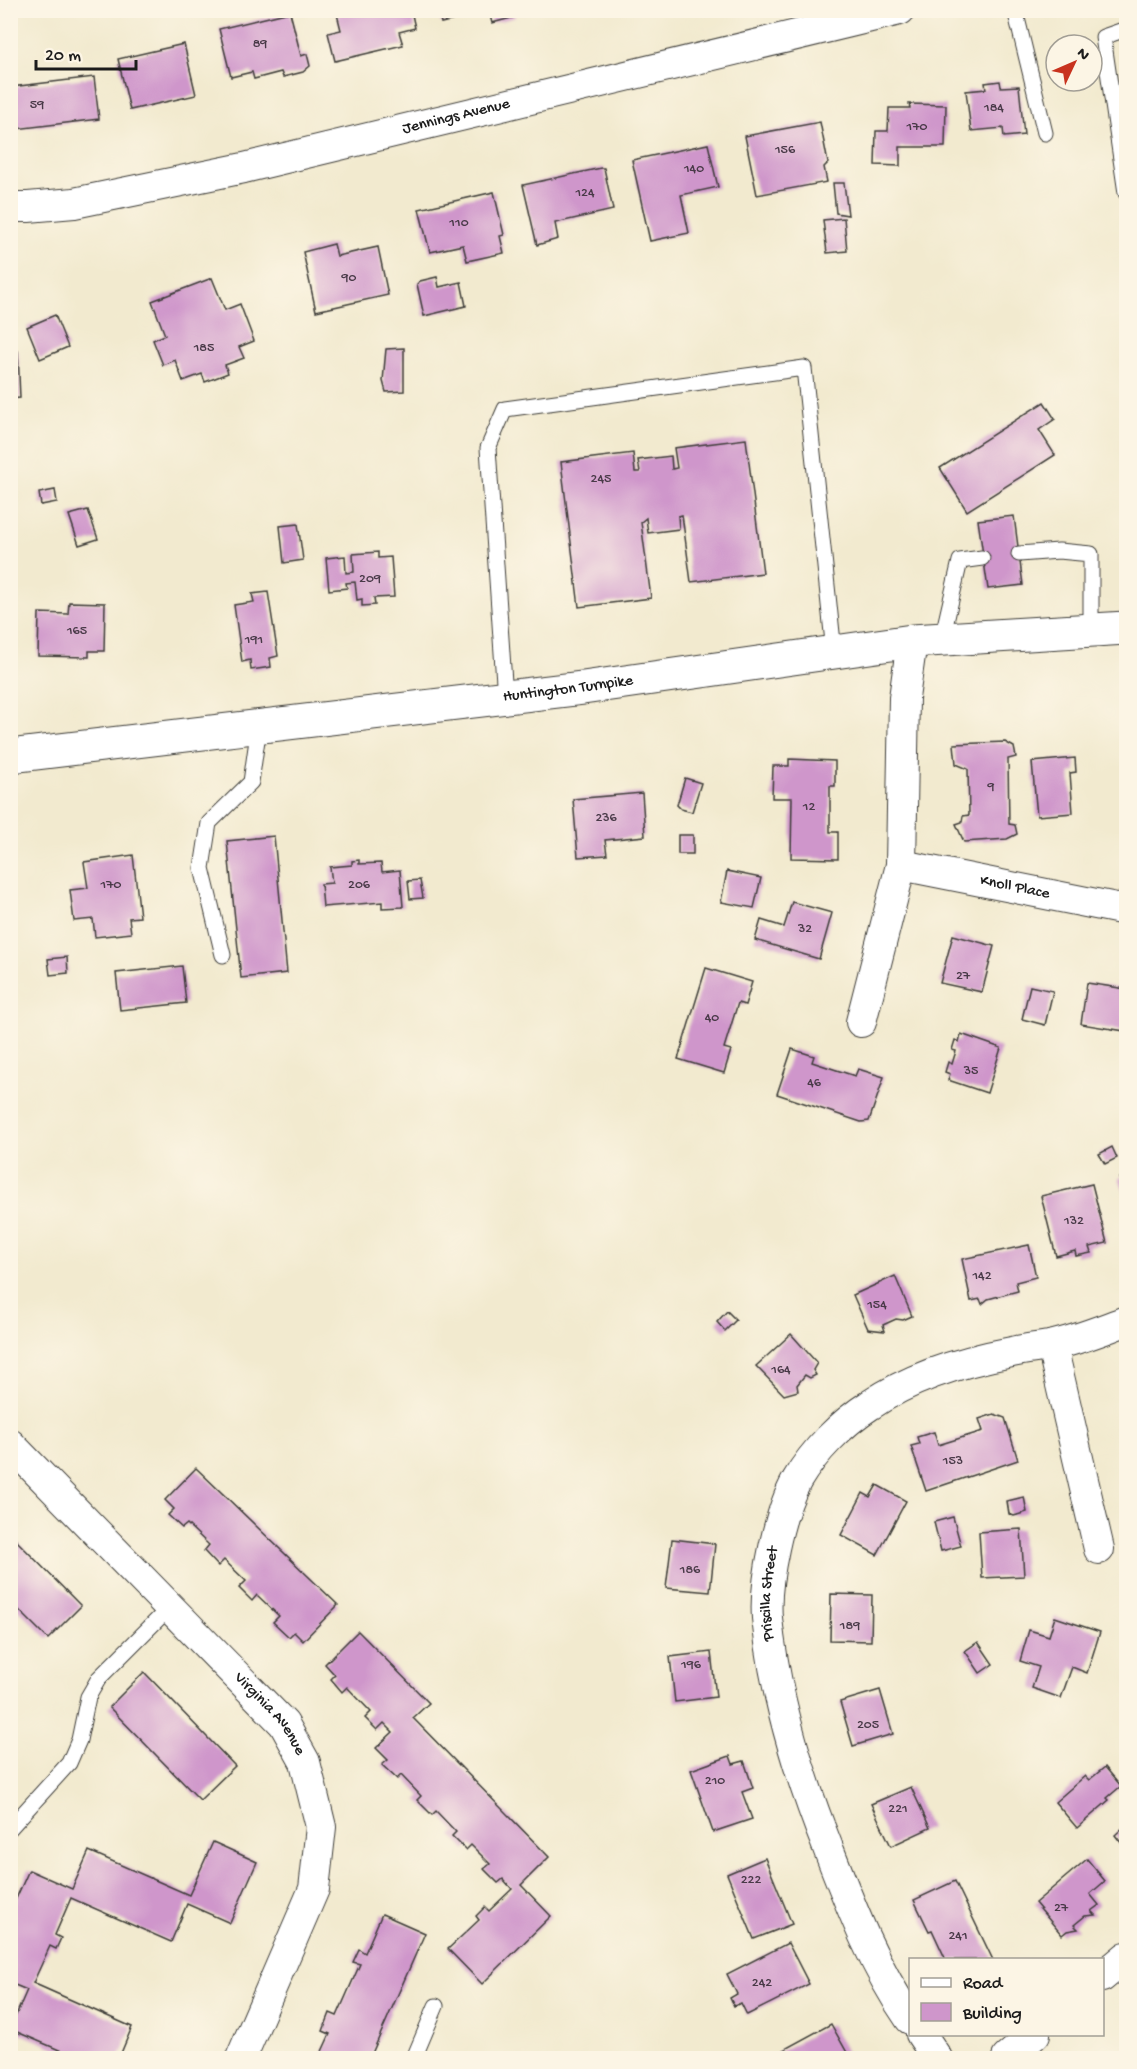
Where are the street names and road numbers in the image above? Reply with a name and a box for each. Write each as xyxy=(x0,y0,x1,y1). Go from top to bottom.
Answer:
street label: Jennings Avenue xyxy=(400,95,513,139)
street label: Huntington Turnpike xyxy=(502,671,635,707)
street label: Knoll Place xyxy=(978,872,1052,904)
street label: Priscilla Street xyxy=(757,1543,784,1643)
street label: Virginia Avenue xyxy=(229,1668,309,1759)

